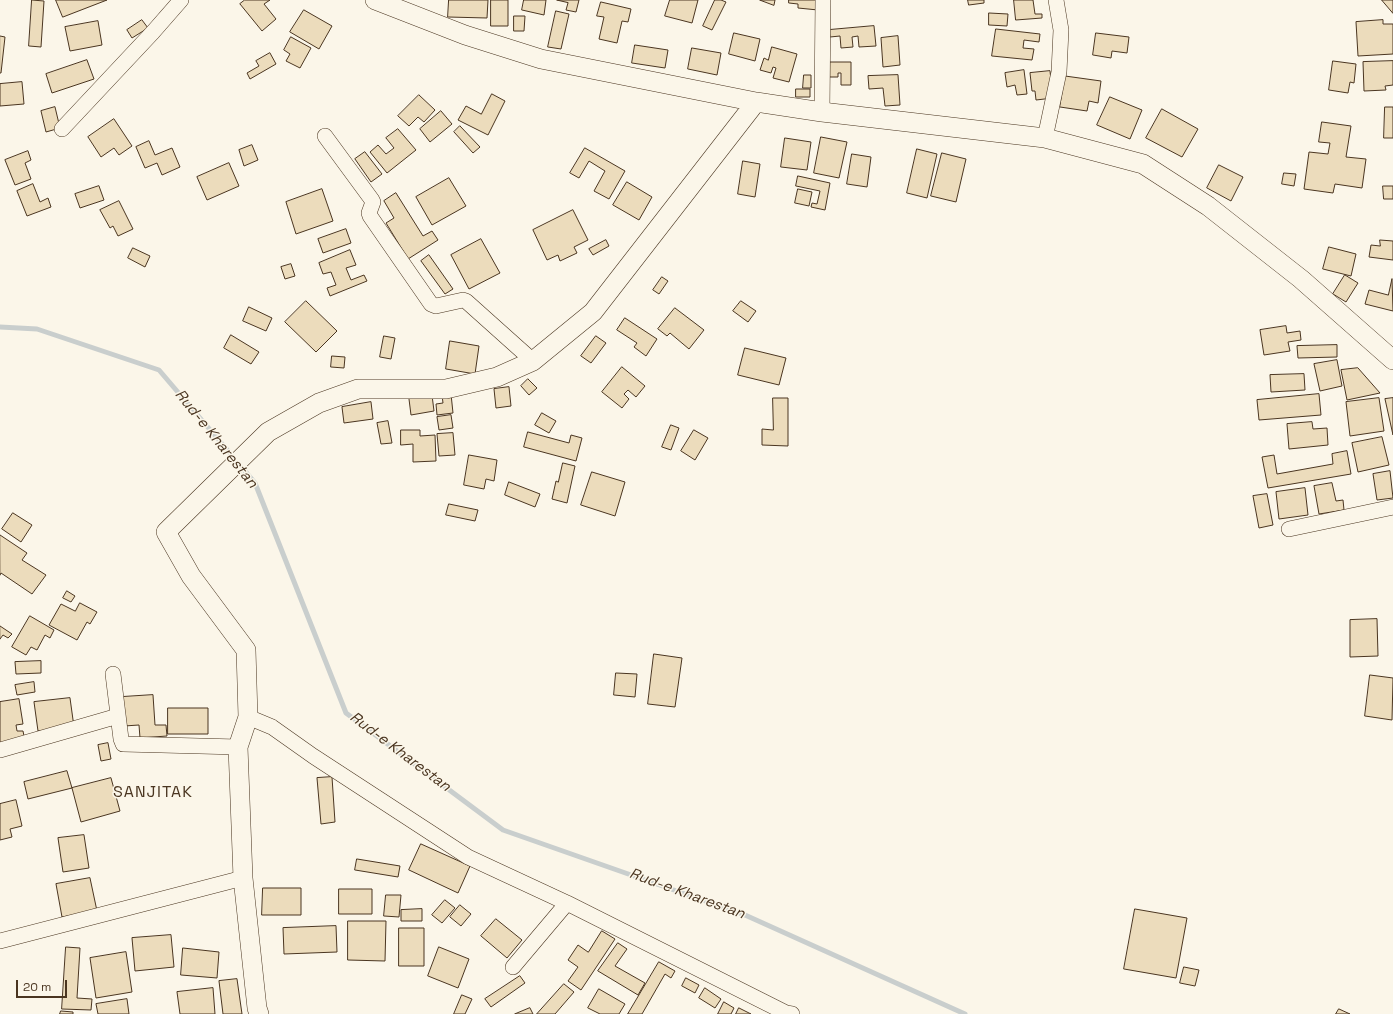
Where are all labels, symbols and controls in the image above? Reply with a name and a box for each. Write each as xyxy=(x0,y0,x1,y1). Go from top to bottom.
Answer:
water label: Rud-e Kharestan xyxy=(171,386,261,492)
water label: Rud-e Kharestan xyxy=(346,708,454,796)
district label: SANJITAK xyxy=(113,783,193,803)
water label: Rud-e Kharestan xyxy=(627,865,747,923)
scale bar xyxy=(18,972,69,998)
text: 20 m xyxy=(23,979,51,995)

